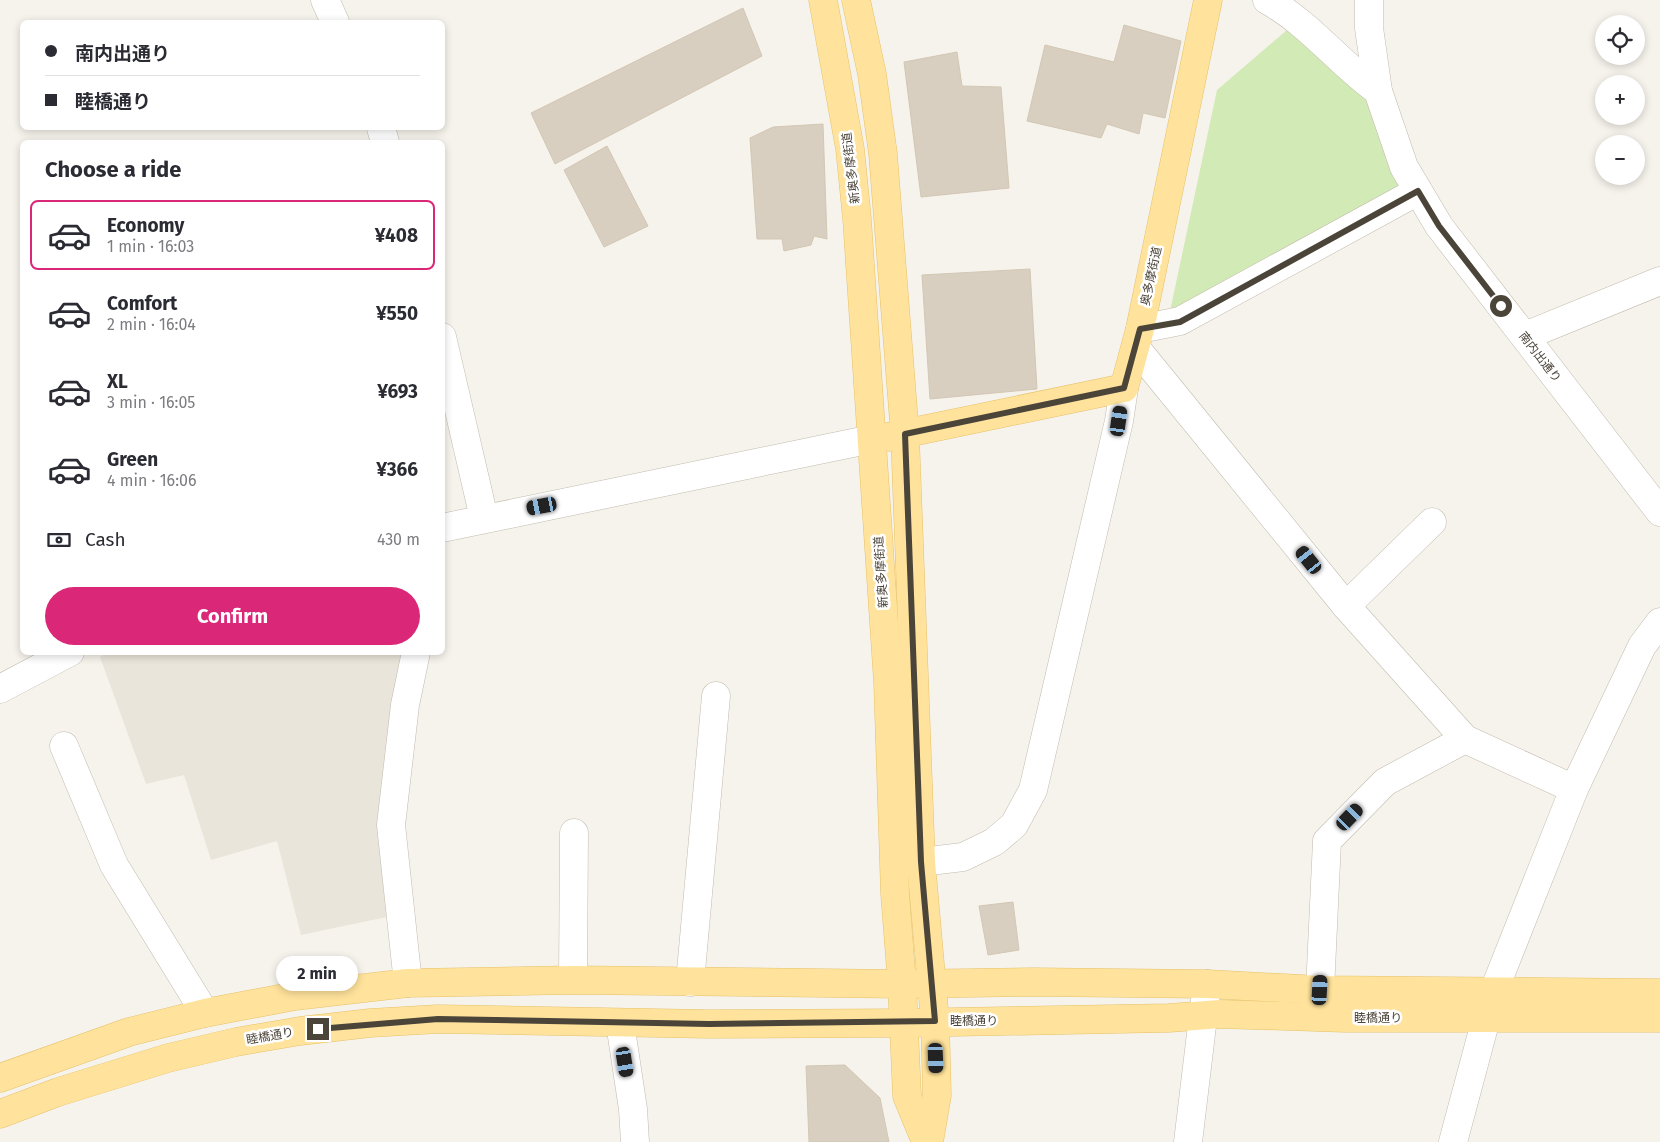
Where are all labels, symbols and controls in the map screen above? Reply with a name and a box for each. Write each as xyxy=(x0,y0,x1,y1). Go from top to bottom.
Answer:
map controls xyxy=(1595,15,1645,185)
button: locate xyxy=(1595,15,1645,65)
text: 南内出通り xyxy=(75,42,170,65)
button: + xyxy=(1595,75,1645,125)
text: 睦橋通り xyxy=(75,90,151,113)
street label: 新奥多摩街道 xyxy=(840,131,862,205)
button: − xyxy=(1595,135,1645,185)
text: Choose a ride xyxy=(45,156,181,183)
icon: car xyxy=(47,213,92,258)
text: Economy xyxy=(107,214,184,237)
text: ¥408 xyxy=(375,224,418,247)
text: 1 min · 16:03 xyxy=(107,237,194,256)
street label: 奥多摩街道 xyxy=(1138,245,1164,307)
icon: car xyxy=(47,291,92,336)
text: Comfort xyxy=(107,292,177,315)
route start xyxy=(1490,295,1512,317)
text: ¥550 xyxy=(376,302,418,325)
text: 2 min · 16:04 xyxy=(107,315,196,334)
street label: 南内出通り xyxy=(1516,329,1564,385)
icon: car xyxy=(47,369,92,414)
text: XL xyxy=(107,370,128,393)
text: ¥693 xyxy=(377,380,418,403)
text: 3 min · 16:05 xyxy=(107,393,195,412)
car xyxy=(1109,405,1128,437)
icon: car xyxy=(47,447,92,492)
text: Green xyxy=(107,448,158,471)
text: ¥366 xyxy=(376,458,418,481)
text: 4 min · 16:06 xyxy=(107,471,196,490)
car xyxy=(525,496,558,516)
icon: cash xyxy=(45,526,73,554)
text: Cash xyxy=(85,528,126,551)
text: 430 m xyxy=(377,530,420,549)
street label: 新奥多摩街道 xyxy=(872,536,890,608)
car xyxy=(1293,544,1324,576)
button: Confirm xyxy=(45,587,420,645)
car xyxy=(1334,801,1365,833)
callout: 2 min xyxy=(277,956,359,992)
text: 2 min xyxy=(297,964,337,983)
car xyxy=(1311,975,1328,1005)
street label: 睦橋通り xyxy=(1354,1011,1402,1025)
street label: 睦橋通り xyxy=(950,1014,998,1028)
route end xyxy=(307,1018,329,1040)
street label: 睦橋通り xyxy=(245,1025,295,1047)
car xyxy=(927,1043,944,1073)
car xyxy=(615,1046,634,1078)

